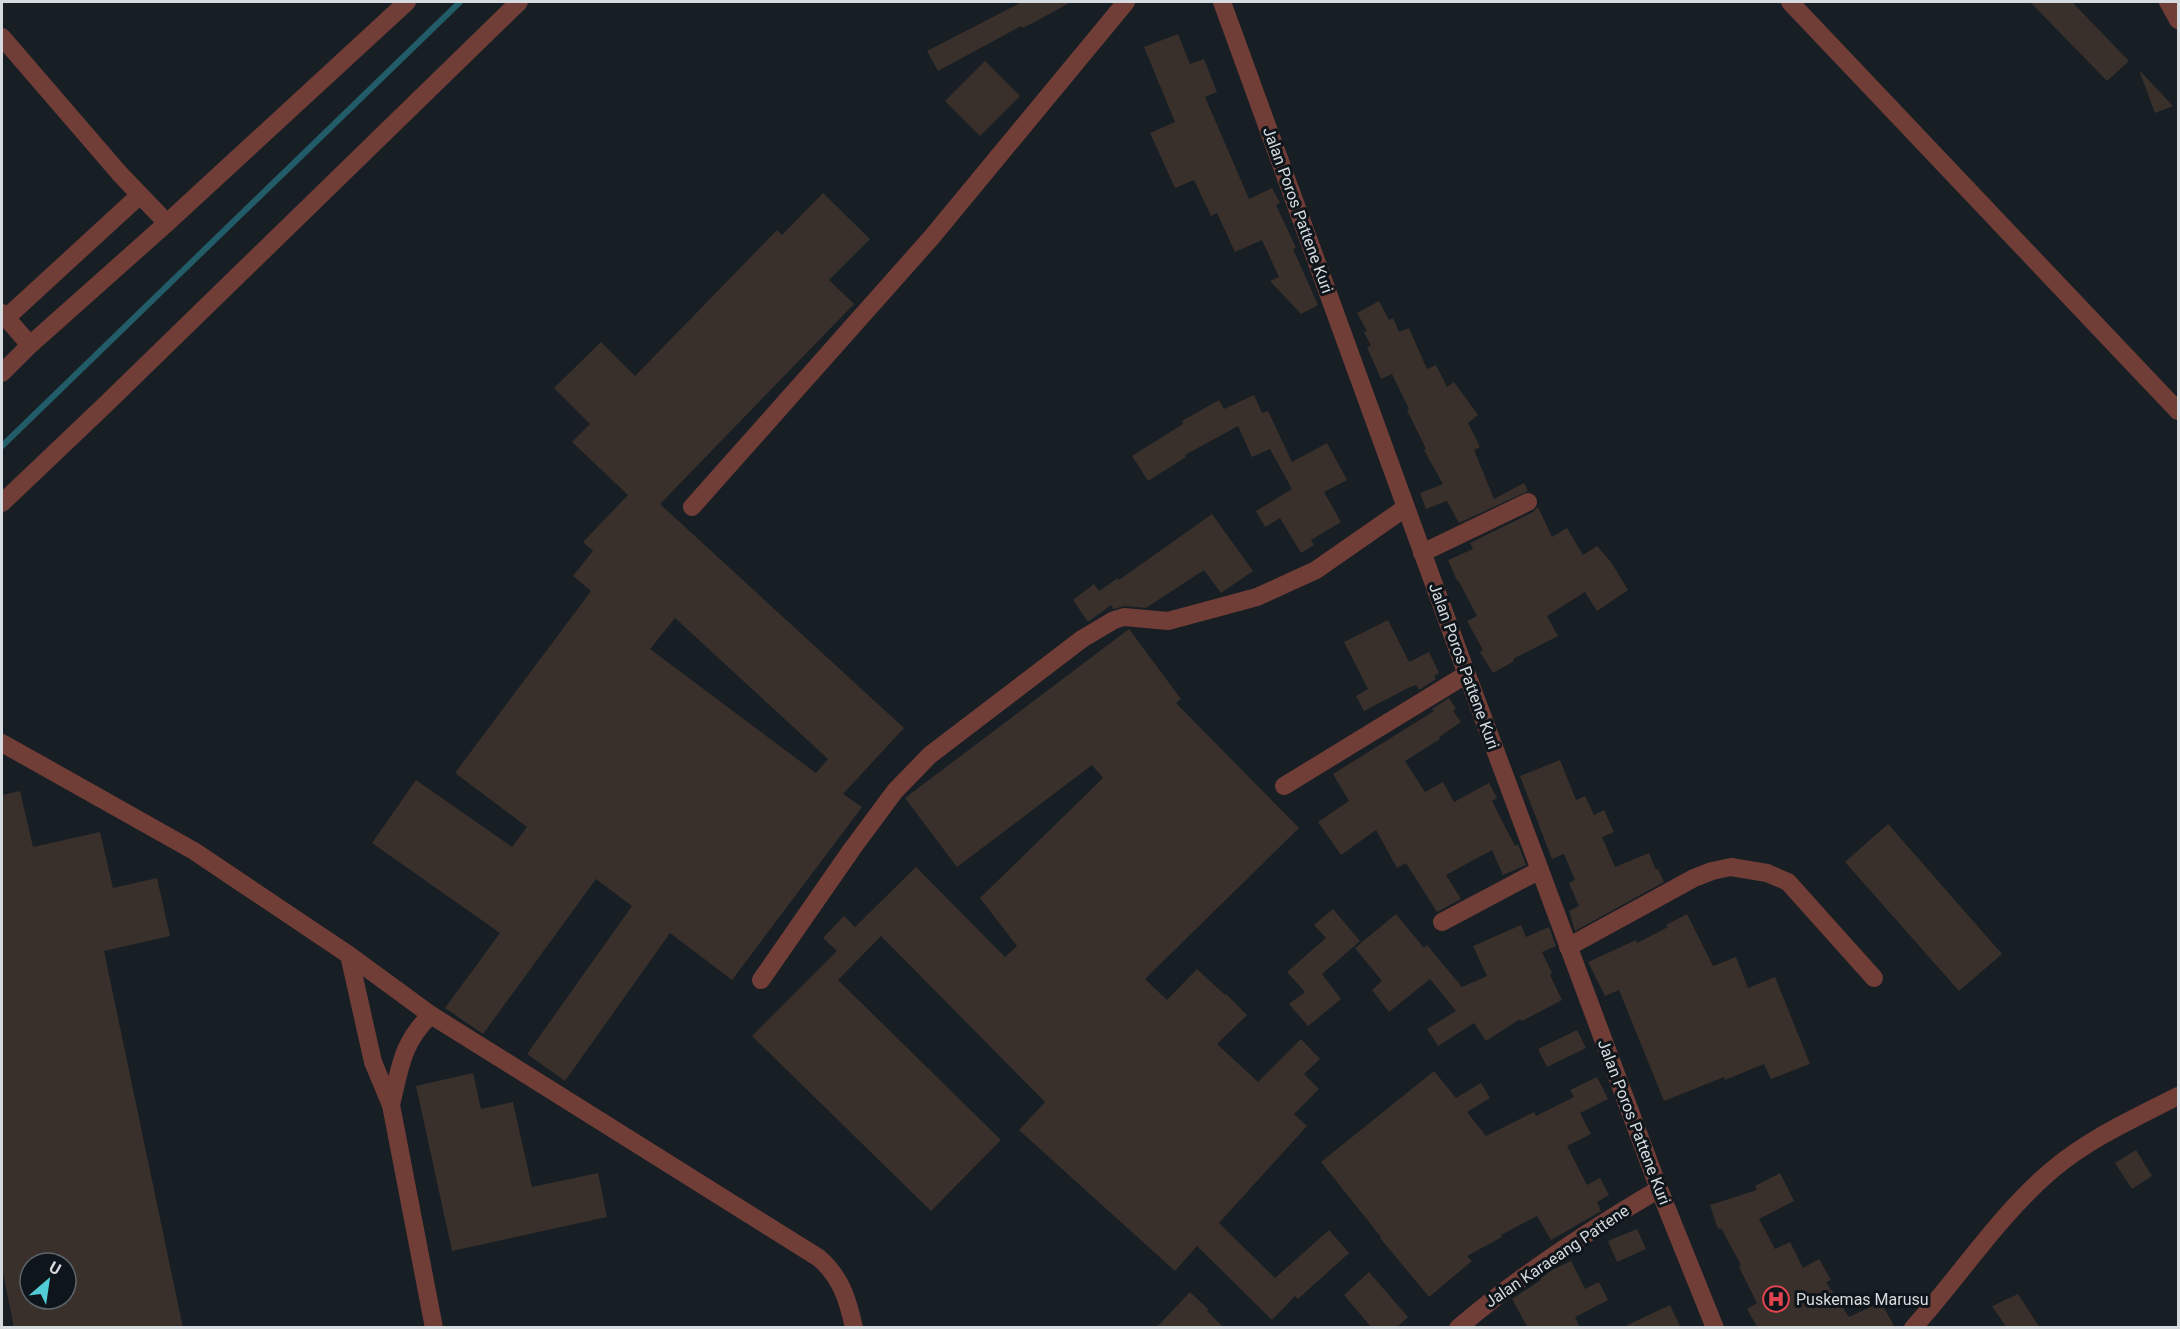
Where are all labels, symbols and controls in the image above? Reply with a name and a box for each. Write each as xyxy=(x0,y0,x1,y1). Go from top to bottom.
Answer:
street label: Jalan Poros Pattene Kuri xyxy=(1259,124,1337,296)
street label: Jalan Poros Pattene Kuri xyxy=(1425,580,1503,752)
street label: Jalan Poros Pattene Kuri xyxy=(1594,1037,1674,1207)
street label: Jalan Karaeang Pattene xyxy=(1481,1201,1633,1311)
north arrow xyxy=(18,1251,78,1311)
text: U xyxy=(46,1257,64,1279)
hospital icon: Puskemas Marusu xyxy=(1761,1284,1791,1314)
place label: Puskemas Marusu xyxy=(1796,1290,1929,1309)

